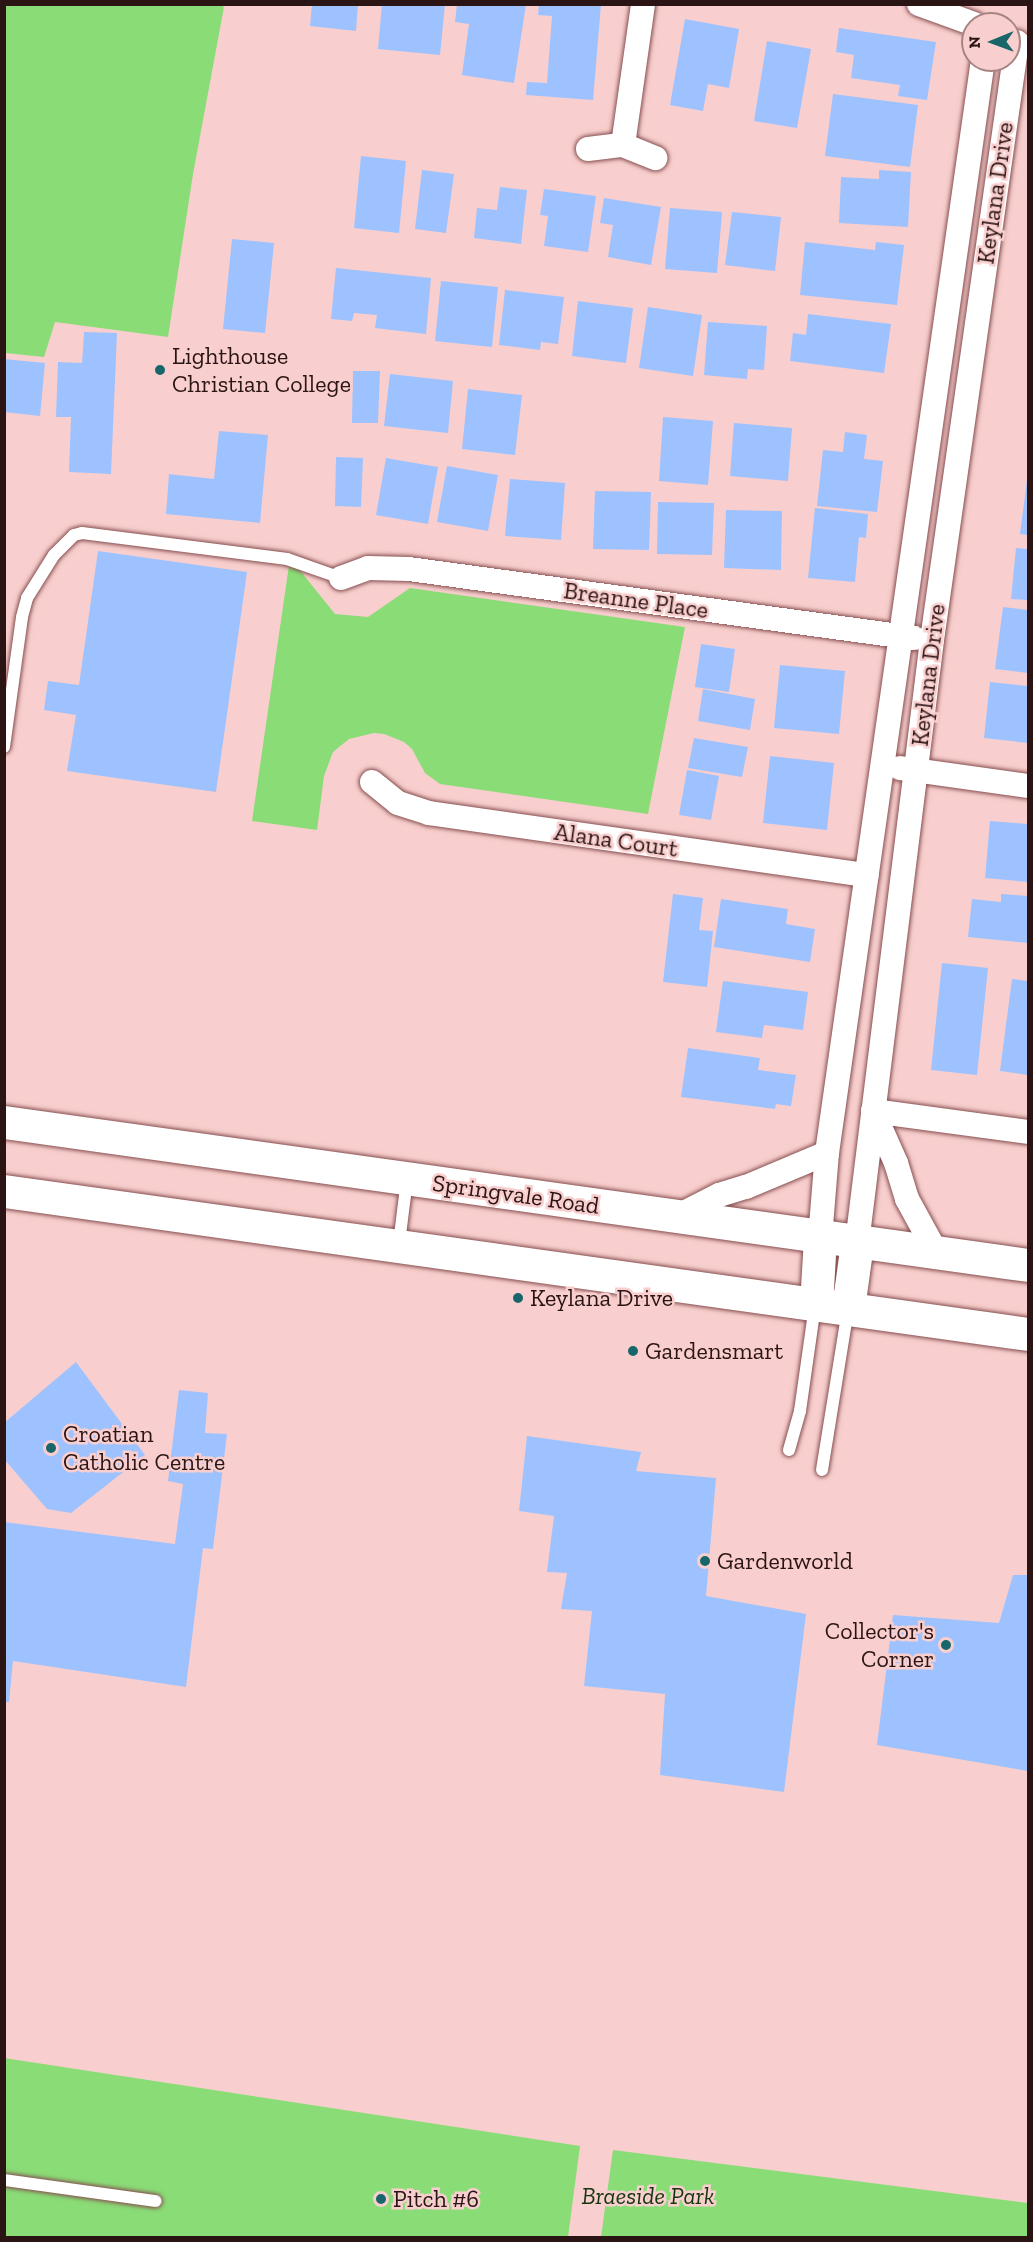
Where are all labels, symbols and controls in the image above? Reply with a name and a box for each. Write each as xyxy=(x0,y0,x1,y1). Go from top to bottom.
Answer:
north arrow xyxy=(961,12,1021,72)
text: N xyxy=(965,36,984,49)
street label: Keylana Drive xyxy=(971,120,1019,266)
place label: Lighthouse Christian College xyxy=(172,342,351,398)
marker: Lighthouse Christian College xyxy=(153,363,167,377)
street label: Breanne Place xyxy=(562,576,710,624)
street label: Keylana Drive xyxy=(905,602,951,748)
street label: Alana Court xyxy=(552,817,680,863)
street label: Springvale Road xyxy=(431,1168,601,1220)
place label: Keylana Drive xyxy=(530,1284,673,1312)
marker: Keylana Drive xyxy=(511,1291,525,1305)
place label: Gardensmart xyxy=(645,1337,783,1365)
marker: Gardensmart xyxy=(626,1344,640,1358)
place label: Croatian Catholic Centre xyxy=(63,1420,225,1476)
marker: Croatian Catholic Centre xyxy=(44,1441,58,1455)
place label: Gardenworld xyxy=(717,1547,853,1575)
marker: Gardenworld xyxy=(698,1554,712,1568)
place label: Collector's Corner xyxy=(825,1617,934,1673)
marker: Collector's Corner xyxy=(939,1638,953,1652)
park label: Braeside Park xyxy=(581,2182,715,2210)
place label: Pitch #6 xyxy=(393,2185,479,2213)
marker: Pitch #6 xyxy=(374,2192,388,2206)

